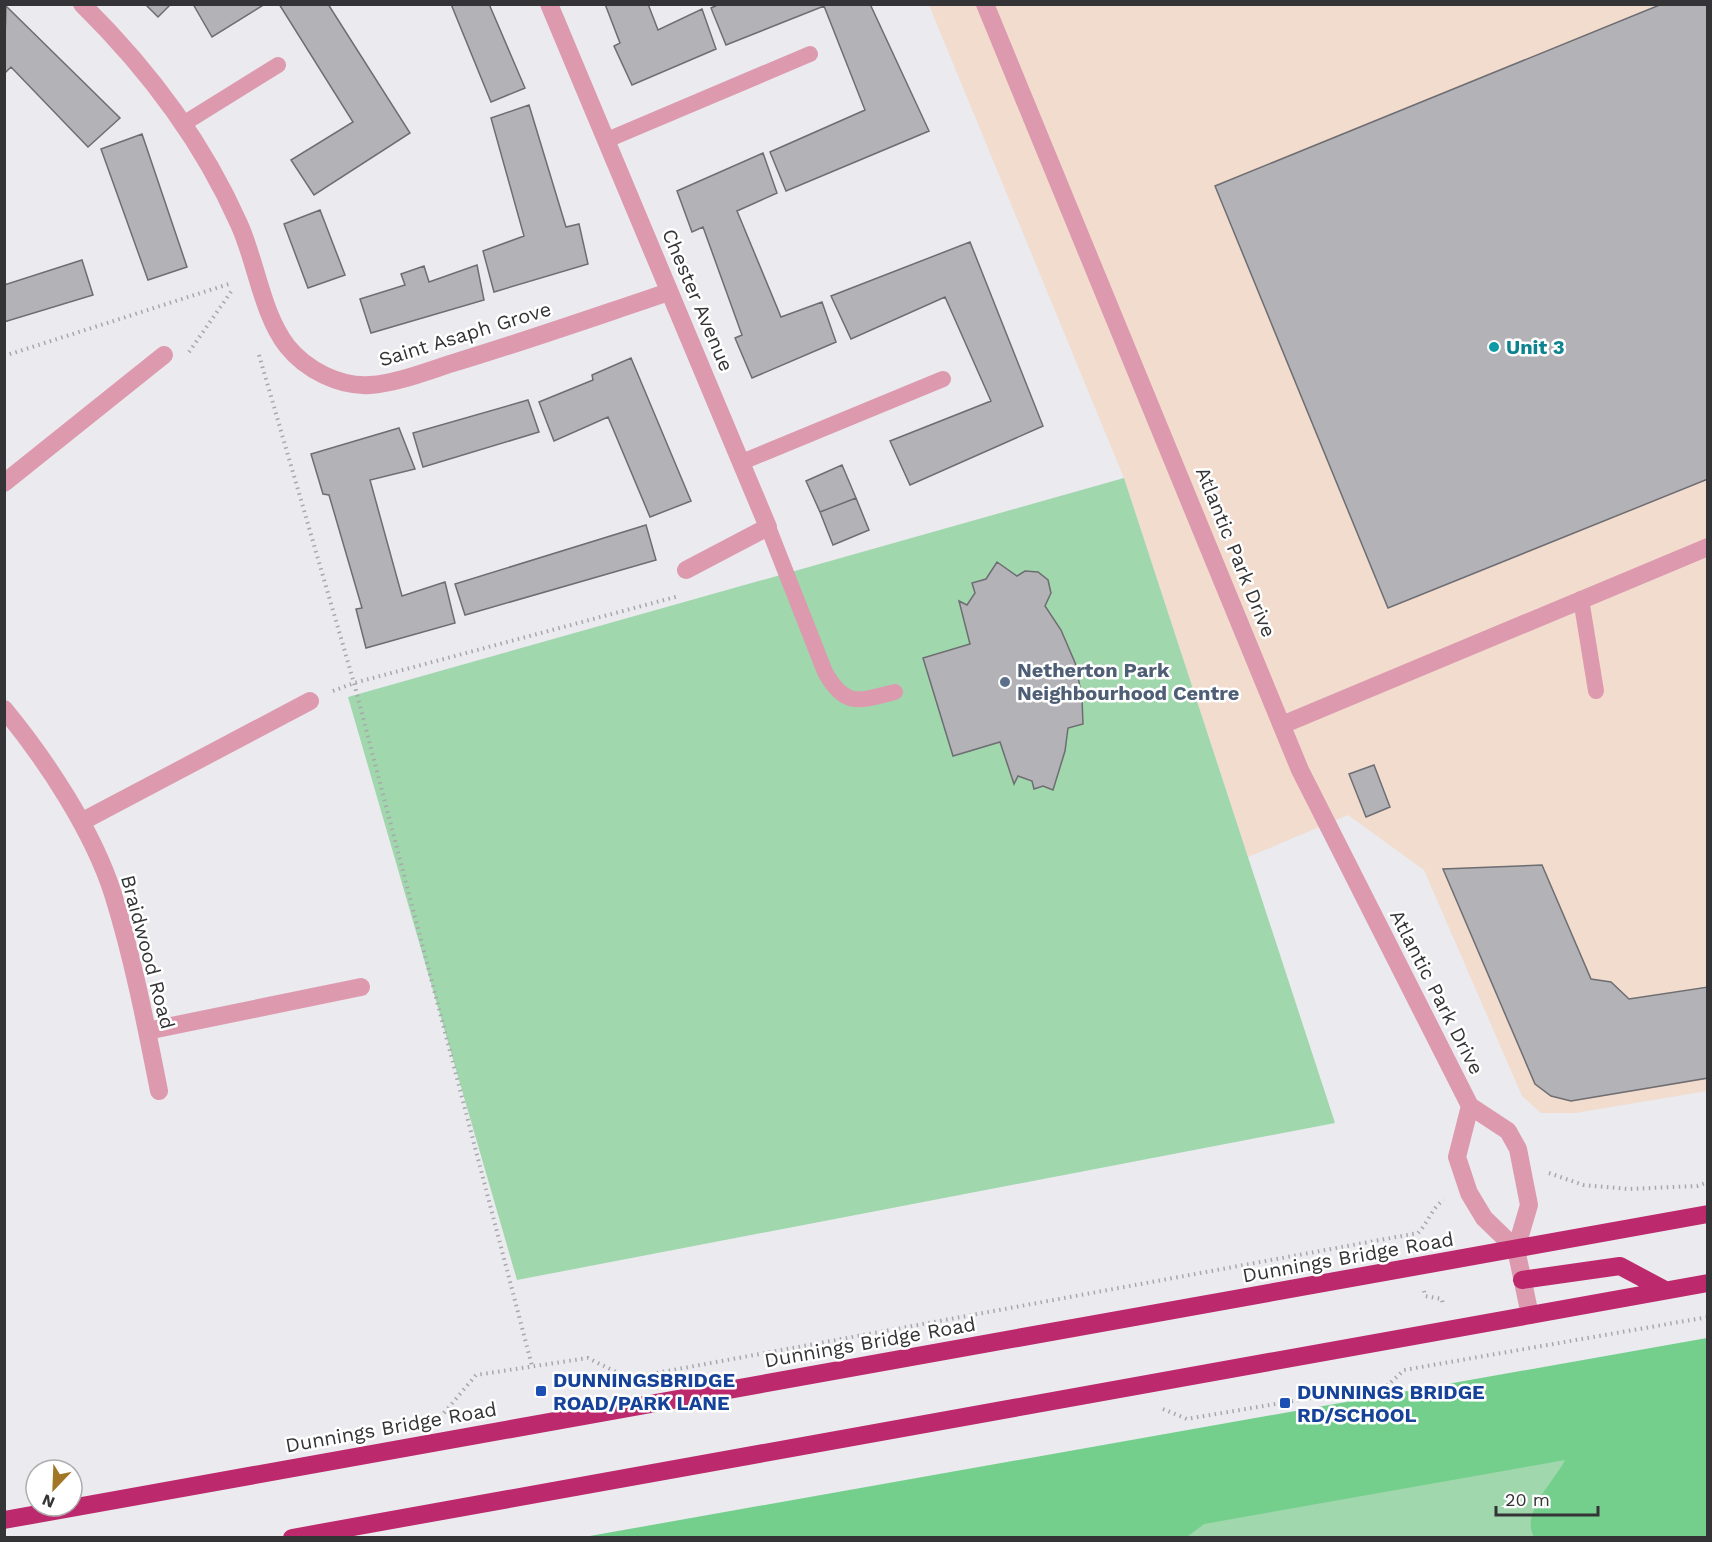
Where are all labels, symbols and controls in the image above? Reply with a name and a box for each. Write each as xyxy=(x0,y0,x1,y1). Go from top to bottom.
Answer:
street label: Chester Avenue xyxy=(657,225,739,375)
street label: Saint Asaph Grove xyxy=(376,296,554,372)
place label: Unit 3 xyxy=(1506,335,1565,359)
marker: Unit 3 xyxy=(1487,340,1501,354)
street label: Atlantic Park Drive xyxy=(1191,463,1281,641)
place label: Netherton Park Neighbourhood Centre xyxy=(1017,658,1239,705)
marker: Netherton Park Neighbourhood Centre xyxy=(998,675,1012,689)
street label: Braidwood Road xyxy=(116,872,180,1032)
street label: Atlantic Park Drive xyxy=(1385,906,1489,1078)
street label: Dunnings Bridge Road xyxy=(1240,1227,1456,1287)
street label: Dunnings Bridge Road xyxy=(762,1312,978,1372)
place label: DUNNINGSBRIDGE ROAD/PARK LANE xyxy=(553,1368,735,1415)
place label: DUNNINGS BRIDGE RD/SCHOOL xyxy=(1297,1380,1485,1427)
marker: DUNNINGSBRIDGE ROAD/PARK LANE xyxy=(534,1384,548,1398)
marker: DUNNINGS BRIDGE RD/SCHOOL xyxy=(1278,1396,1292,1410)
street label: Dunnings Bridge Road xyxy=(283,1397,499,1457)
north arrow xyxy=(24,1458,84,1518)
scale bar xyxy=(1496,1479,1598,1517)
text: 20 m xyxy=(1505,1489,1550,1510)
text: N xyxy=(39,1490,58,1512)

